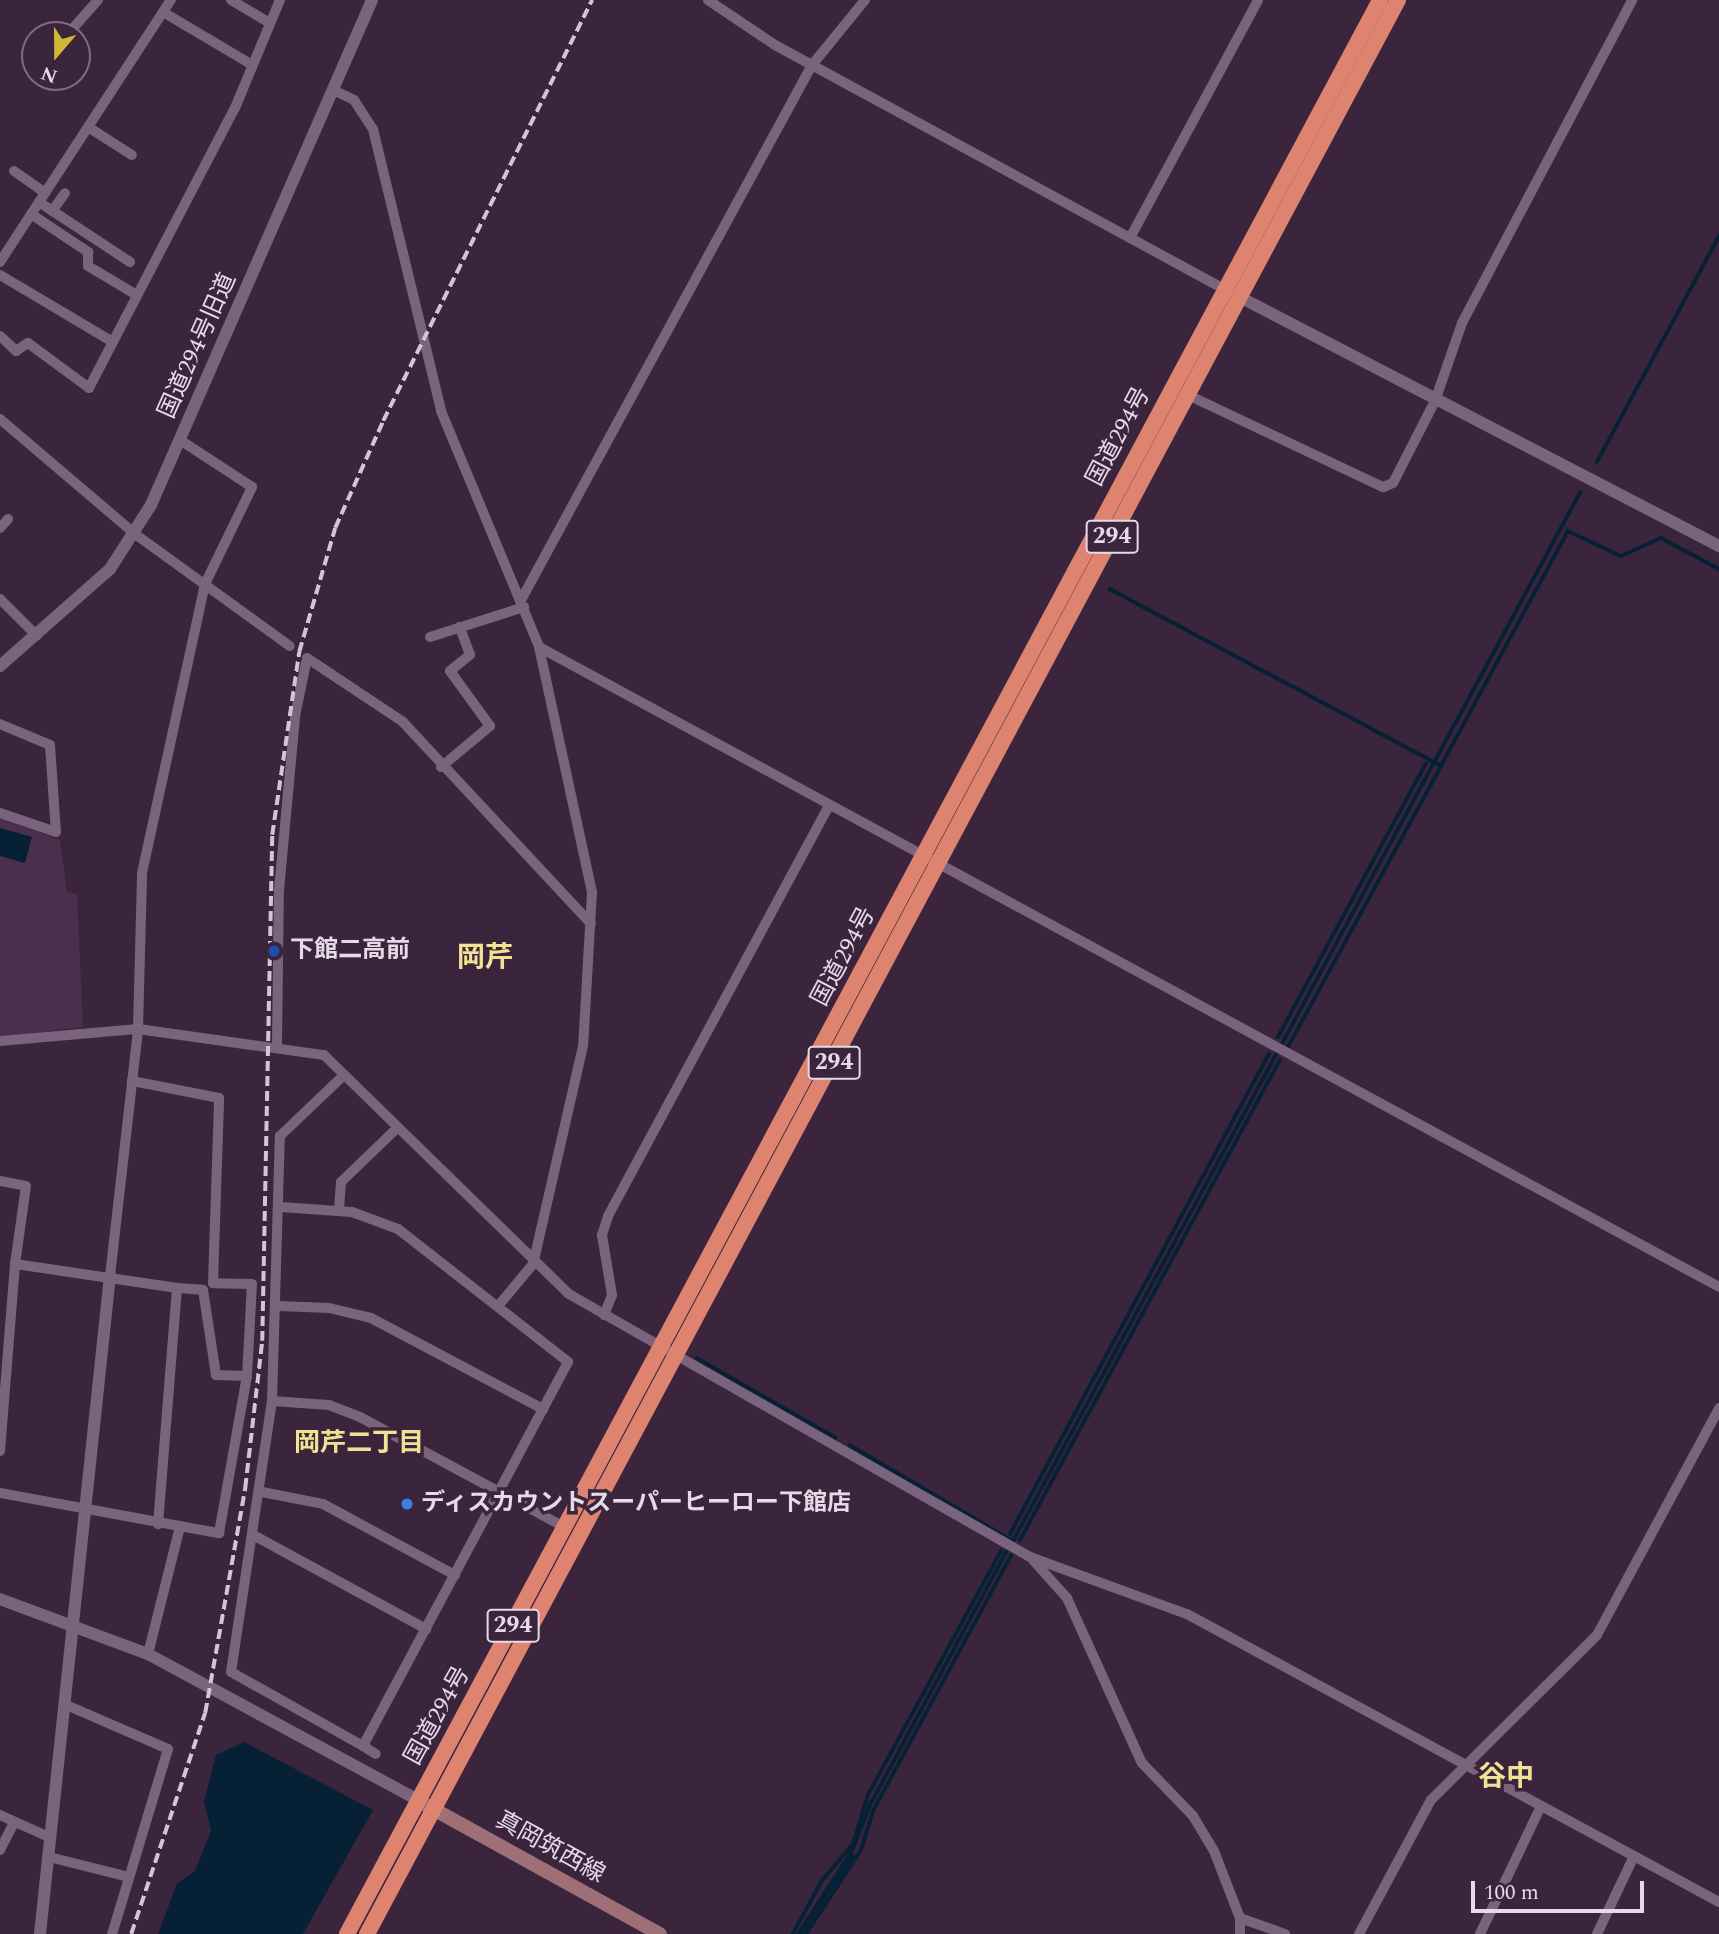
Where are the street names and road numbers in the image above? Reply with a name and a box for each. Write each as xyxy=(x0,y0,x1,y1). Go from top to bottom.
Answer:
street label: 国道294号旧道 xyxy=(153,269,243,423)
street label: 国道294号 xyxy=(1081,383,1157,491)
road number: 294 xyxy=(1084,517,1140,556)
street label: 国道294号 xyxy=(806,903,882,1011)
road number: 294 xyxy=(806,1044,862,1082)
road number: 294 xyxy=(485,1606,541,1646)
street label: 国道294号 xyxy=(399,1662,477,1770)
street label: 真岡筑西線 xyxy=(491,1806,609,1890)

